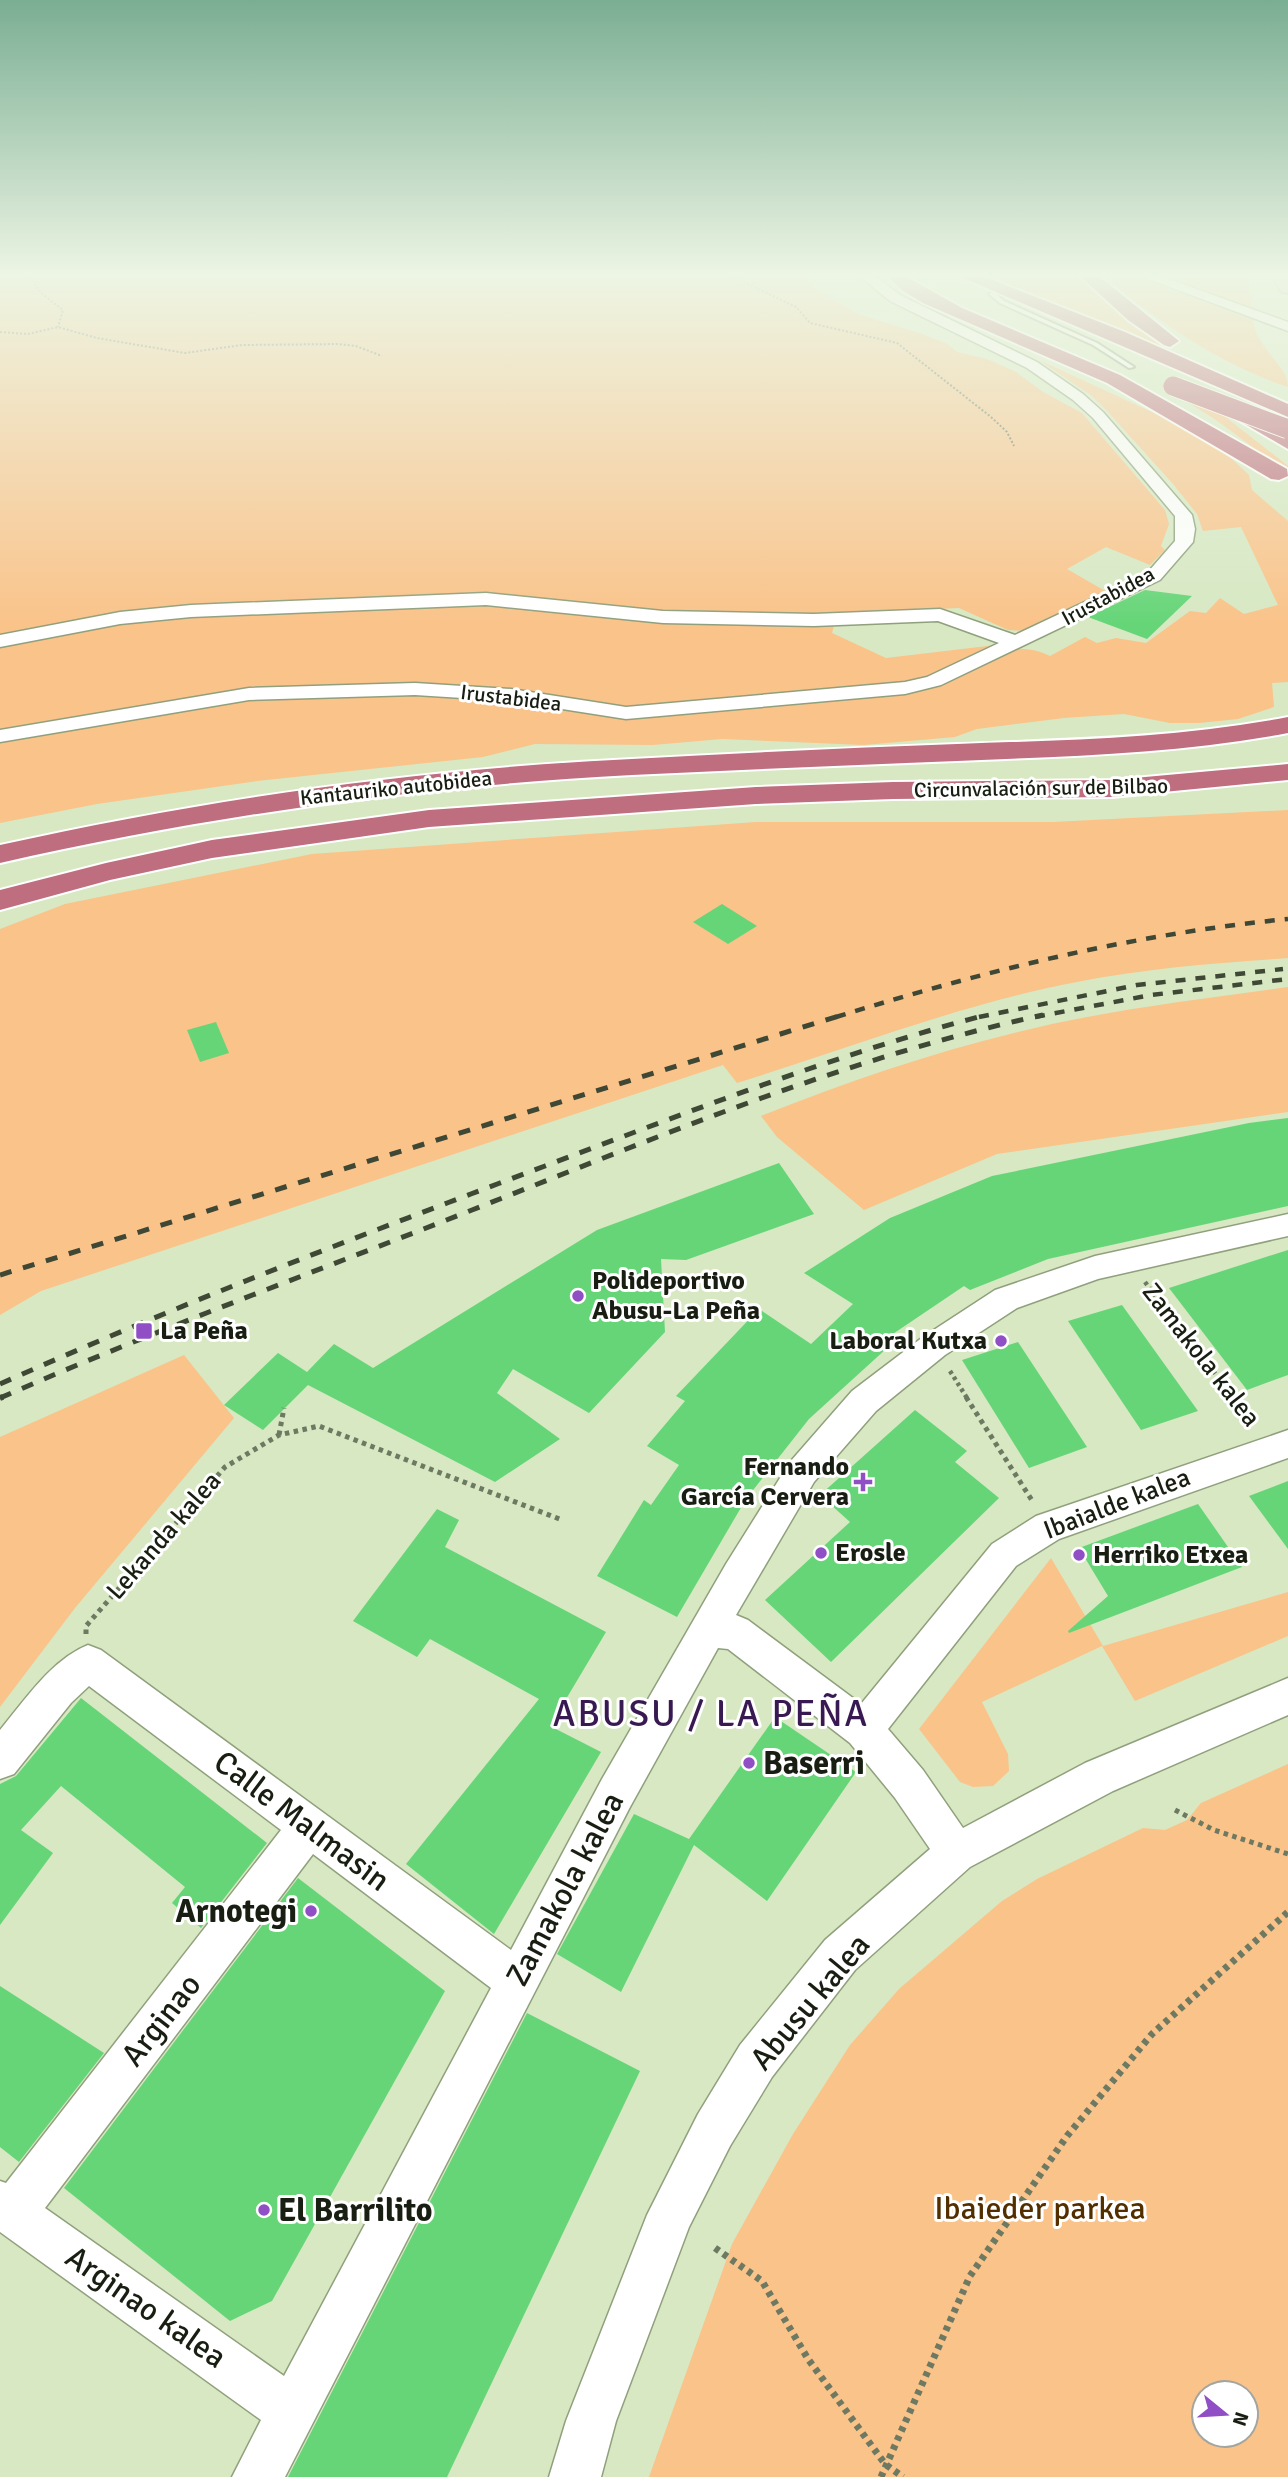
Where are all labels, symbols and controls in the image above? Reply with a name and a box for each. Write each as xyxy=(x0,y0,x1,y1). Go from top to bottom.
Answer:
street label: Irustabidea xyxy=(1057,561,1159,631)
street label: Irustabidea xyxy=(459,679,563,717)
street label: Kantauriko autobidea xyxy=(299,765,493,811)
street label: Circunvalación sur de Bilbao xyxy=(914,773,1168,803)
place label: Polideportivo Abusu-La Peña xyxy=(592,1265,760,1327)
street label: Zamakola kalea xyxy=(1135,1277,1267,1433)
marker: Polideportivo Abusu-La Peña xyxy=(570,1288,586,1304)
place label: La Peña xyxy=(160,1315,248,1347)
marker: La Peña xyxy=(134,1321,154,1341)
place label: Laboral Kutxa xyxy=(829,1325,987,1357)
marker: Laboral Kutxa xyxy=(993,1333,1009,1349)
place label: Fernando García Cervera xyxy=(681,1451,849,1513)
street label: Ibaialde kalea xyxy=(1039,1461,1195,1547)
street label: Lekanda kalea xyxy=(100,1466,228,1606)
marker: Fernando García Cervera xyxy=(855,1474,871,1490)
place label: Erosle xyxy=(835,1537,906,1569)
place label: Herriko Etxea xyxy=(1093,1539,1248,1571)
marker: Erosle xyxy=(813,1545,829,1561)
marker: Herriko Etxea xyxy=(1071,1547,1087,1563)
district label: ABUSU / LA PEÑA xyxy=(553,1691,869,1737)
street label: Calle Malmasin xyxy=(206,1742,398,1900)
place label: Baserri xyxy=(763,1744,865,1783)
marker: Baserri xyxy=(741,1755,757,1771)
street label: Zamakola kalea xyxy=(498,1785,632,1993)
place label: Arnotegi xyxy=(175,1892,297,1931)
marker: Arnotegi xyxy=(303,1903,319,1919)
street label: Abusu kalea xyxy=(742,1926,878,2078)
street label: Arginao xyxy=(113,1966,209,2074)
park label: Ibaieder parkea xyxy=(934,2189,1146,2228)
place label: El Barrilito xyxy=(278,2191,432,2230)
marker: El Barrilito xyxy=(256,2202,272,2218)
street label: Arginao kalea xyxy=(58,2237,234,2377)
north arrow xyxy=(1190,2379,1260,2449)
text: N xyxy=(1227,2409,1254,2429)

